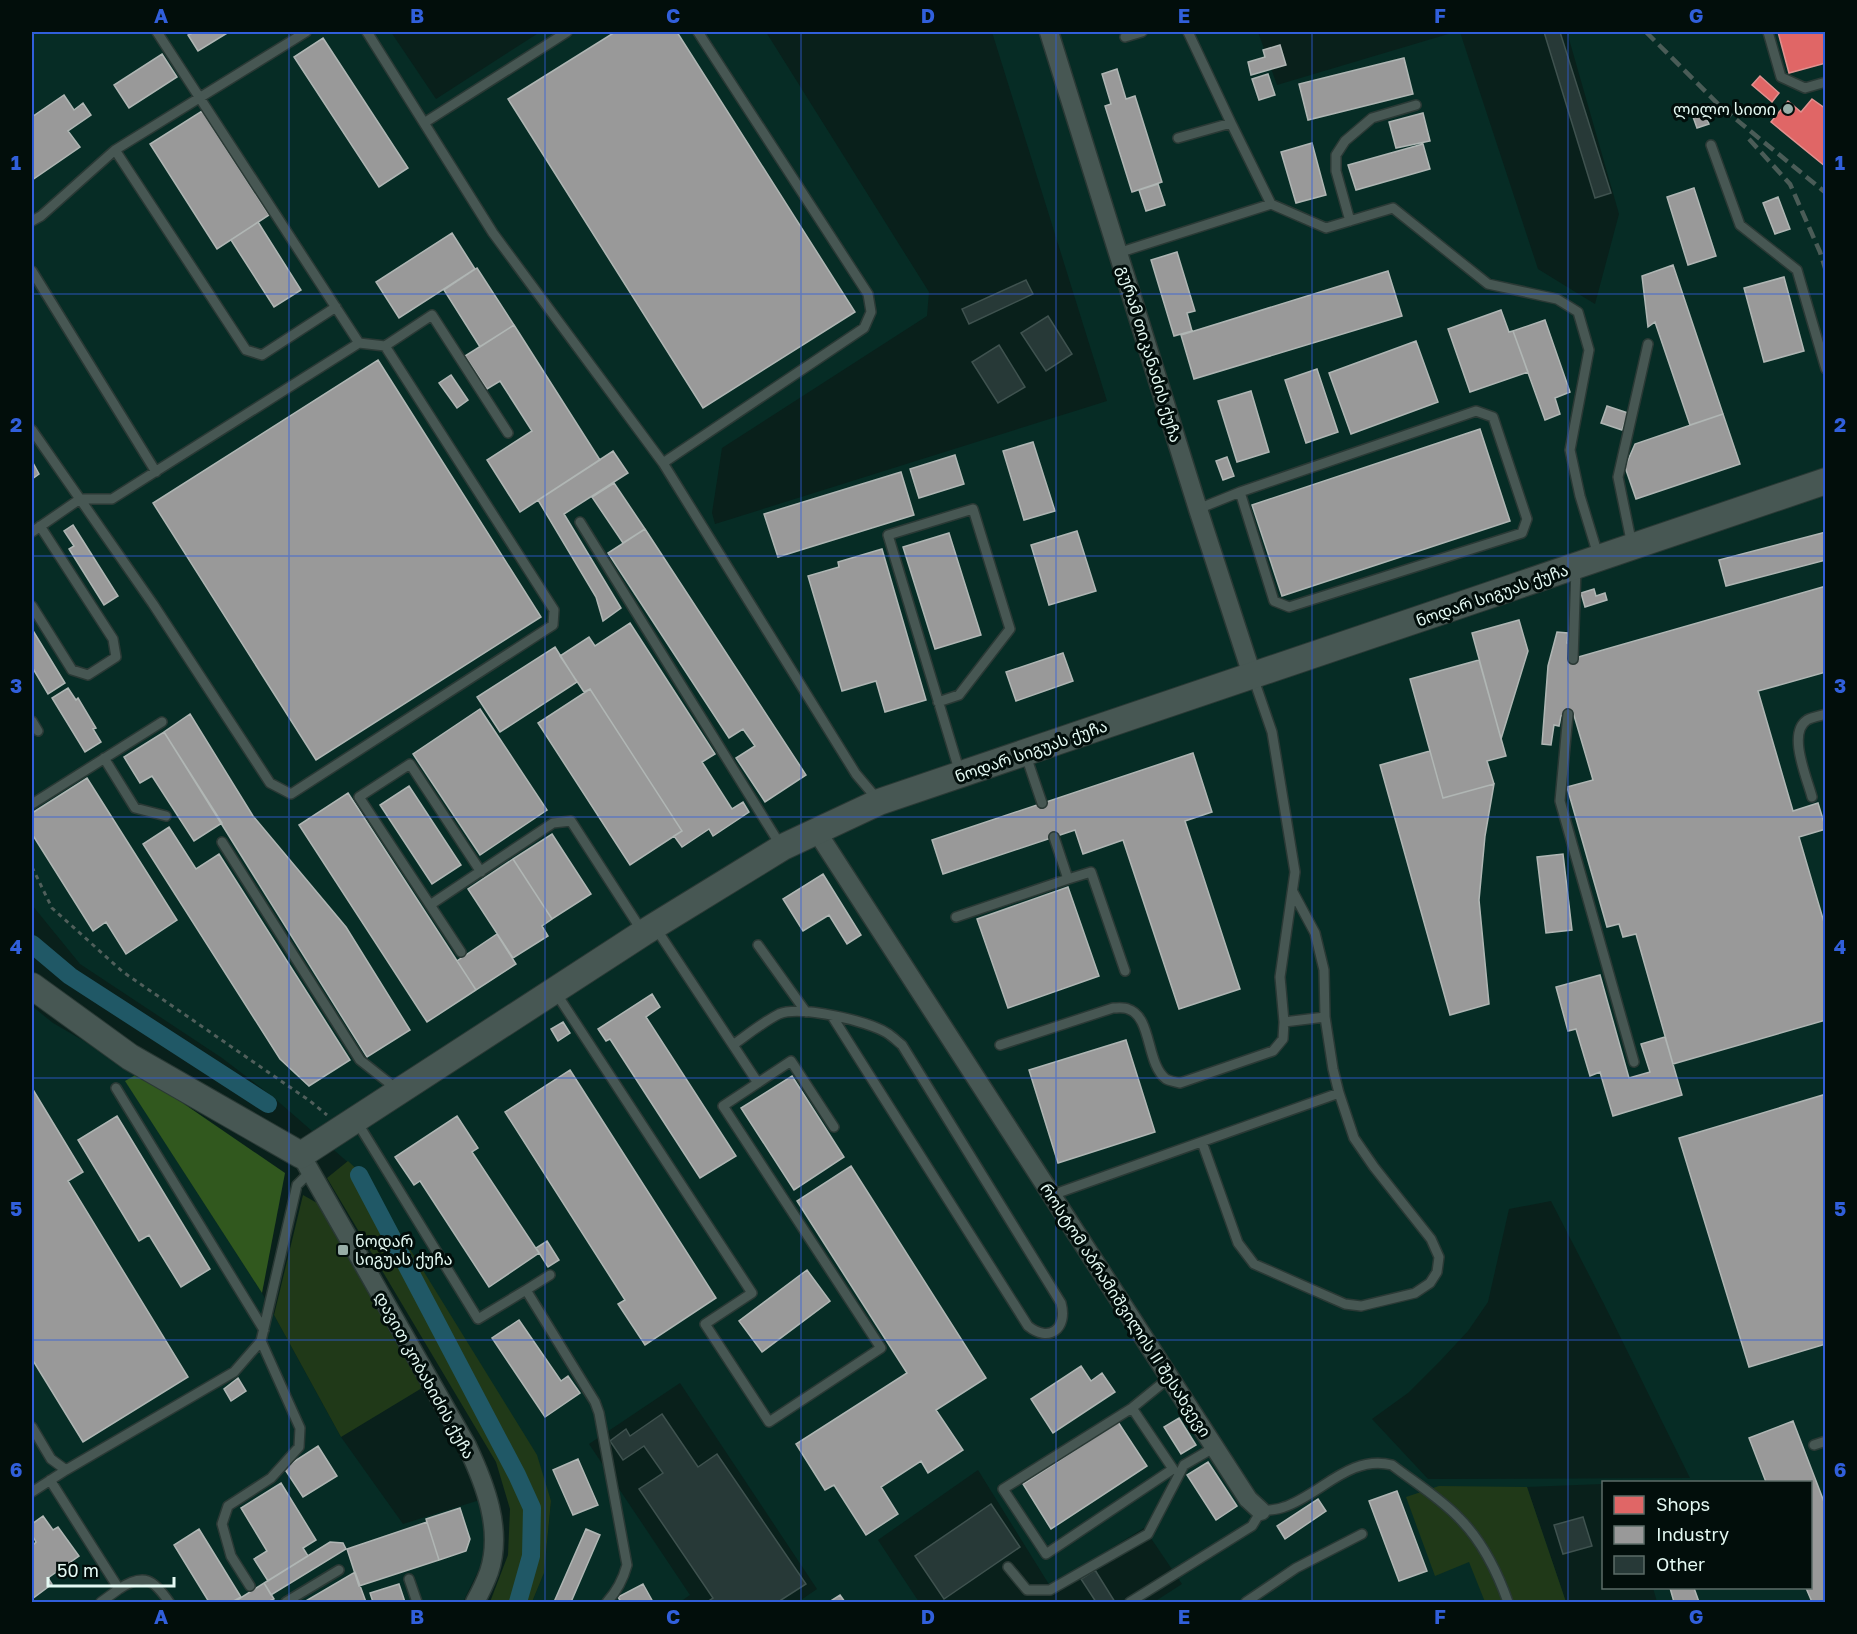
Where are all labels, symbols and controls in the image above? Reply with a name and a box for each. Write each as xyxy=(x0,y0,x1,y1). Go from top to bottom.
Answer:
text: A xyxy=(154,3,168,27)
text: B xyxy=(410,3,424,27)
text: C xyxy=(666,3,680,27)
text: D xyxy=(921,3,935,27)
text: E xyxy=(1178,3,1190,27)
text: F xyxy=(1434,3,1446,27)
text: G xyxy=(1689,3,1703,27)
place label: ლილო სითი xyxy=(1673,99,1776,120)
marker: ლილო სითი xyxy=(1781,102,1795,116)
text: 1 xyxy=(11,150,21,174)
text: 1 xyxy=(1835,150,1845,174)
street label: გურამ თიკანაძის ქუჩა xyxy=(1114,263,1186,445)
text: 2 xyxy=(10,412,22,436)
text: 2 xyxy=(1834,412,1846,436)
street label: ნოდარ სიგუას ქუჩა xyxy=(1413,560,1571,631)
text: 3 xyxy=(10,673,22,697)
text: 3 xyxy=(1834,673,1846,697)
street label: ნოდარ სიგუას ქუჩა xyxy=(952,716,1110,787)
text: 4 xyxy=(10,934,22,958)
text: 4 xyxy=(1834,934,1846,958)
street label: როსტომ აბრამიშვილის II შესახვევი xyxy=(1035,1179,1216,1441)
text: 5 xyxy=(10,1196,22,1220)
text: 5 xyxy=(1834,1196,1846,1220)
place label: ნოდარ სიგუას ქუჩა xyxy=(355,1231,453,1269)
marker: ნოდარ სიგუას ქუჩა xyxy=(336,1243,350,1257)
street label: დავით კობახიძის ქუჩა xyxy=(370,1288,479,1463)
text: 6 xyxy=(10,1457,22,1481)
text: 6 xyxy=(1834,1457,1846,1481)
legend xyxy=(1602,1481,1812,1589)
text: Shops xyxy=(1656,1493,1710,1515)
text: Industry xyxy=(1656,1523,1729,1545)
scale bar xyxy=(48,1550,174,1588)
text: Other xyxy=(1656,1553,1705,1575)
text: 50 m xyxy=(57,1559,99,1581)
text: A xyxy=(154,1604,168,1628)
text: B xyxy=(410,1604,424,1628)
text: C xyxy=(666,1604,680,1628)
text: D xyxy=(921,1604,935,1628)
text: E xyxy=(1178,1604,1190,1628)
text: F xyxy=(1434,1604,1446,1628)
text: G xyxy=(1689,1604,1703,1628)

